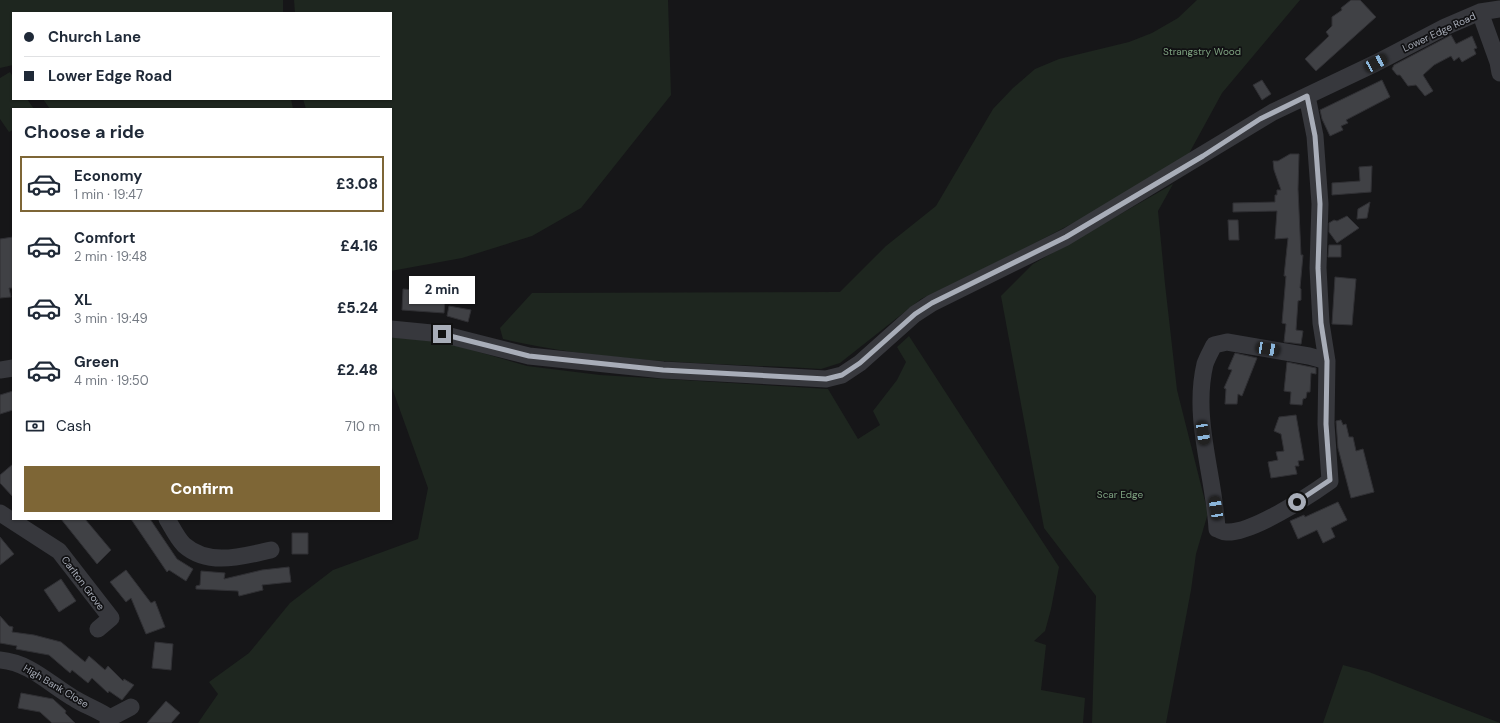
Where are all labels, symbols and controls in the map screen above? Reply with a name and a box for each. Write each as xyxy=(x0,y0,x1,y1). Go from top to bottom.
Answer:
street label: Lower Edge Road xyxy=(1400,9,1478,55)
text: Church Lane xyxy=(48,27,141,47)
park label: Strangstry Wood xyxy=(1163,45,1241,58)
car xyxy=(1363,52,1389,74)
text: Lower Edge Road xyxy=(48,66,172,86)
text: Choose a ride xyxy=(24,120,145,144)
icon: car xyxy=(26,166,62,202)
text: Economy xyxy=(74,166,142,186)
text: £3.08 xyxy=(336,174,378,194)
text: 1 min · 19:47 xyxy=(74,186,143,203)
icon: car xyxy=(26,228,62,264)
text: Comfort xyxy=(74,228,135,248)
text: £4.16 xyxy=(340,236,378,256)
text: 2 min · 19:48 xyxy=(74,248,147,265)
callout: 2 min xyxy=(409,276,475,304)
text: 2 min xyxy=(425,281,459,298)
icon: car xyxy=(26,290,62,326)
text: XL xyxy=(74,290,92,310)
text: £5.24 xyxy=(337,298,378,318)
text: 3 min · 19:49 xyxy=(74,310,148,327)
route end xyxy=(433,325,451,343)
car xyxy=(1255,341,1281,357)
icon: car xyxy=(26,352,62,388)
text: Green xyxy=(74,352,119,372)
text: £2.48 xyxy=(337,360,378,380)
text: 4 min · 19:50 xyxy=(74,372,149,389)
icon: cash xyxy=(24,415,46,437)
text: Cash xyxy=(56,416,91,436)
text: 710 m xyxy=(345,418,380,435)
car xyxy=(1195,420,1211,446)
button: Confirm xyxy=(24,466,380,512)
park label: Scar Edge xyxy=(1097,488,1143,501)
route start xyxy=(1288,493,1306,511)
car xyxy=(1208,495,1224,521)
street label: Carlton Grove xyxy=(59,553,108,613)
street label: High Bank Close xyxy=(21,661,91,711)

